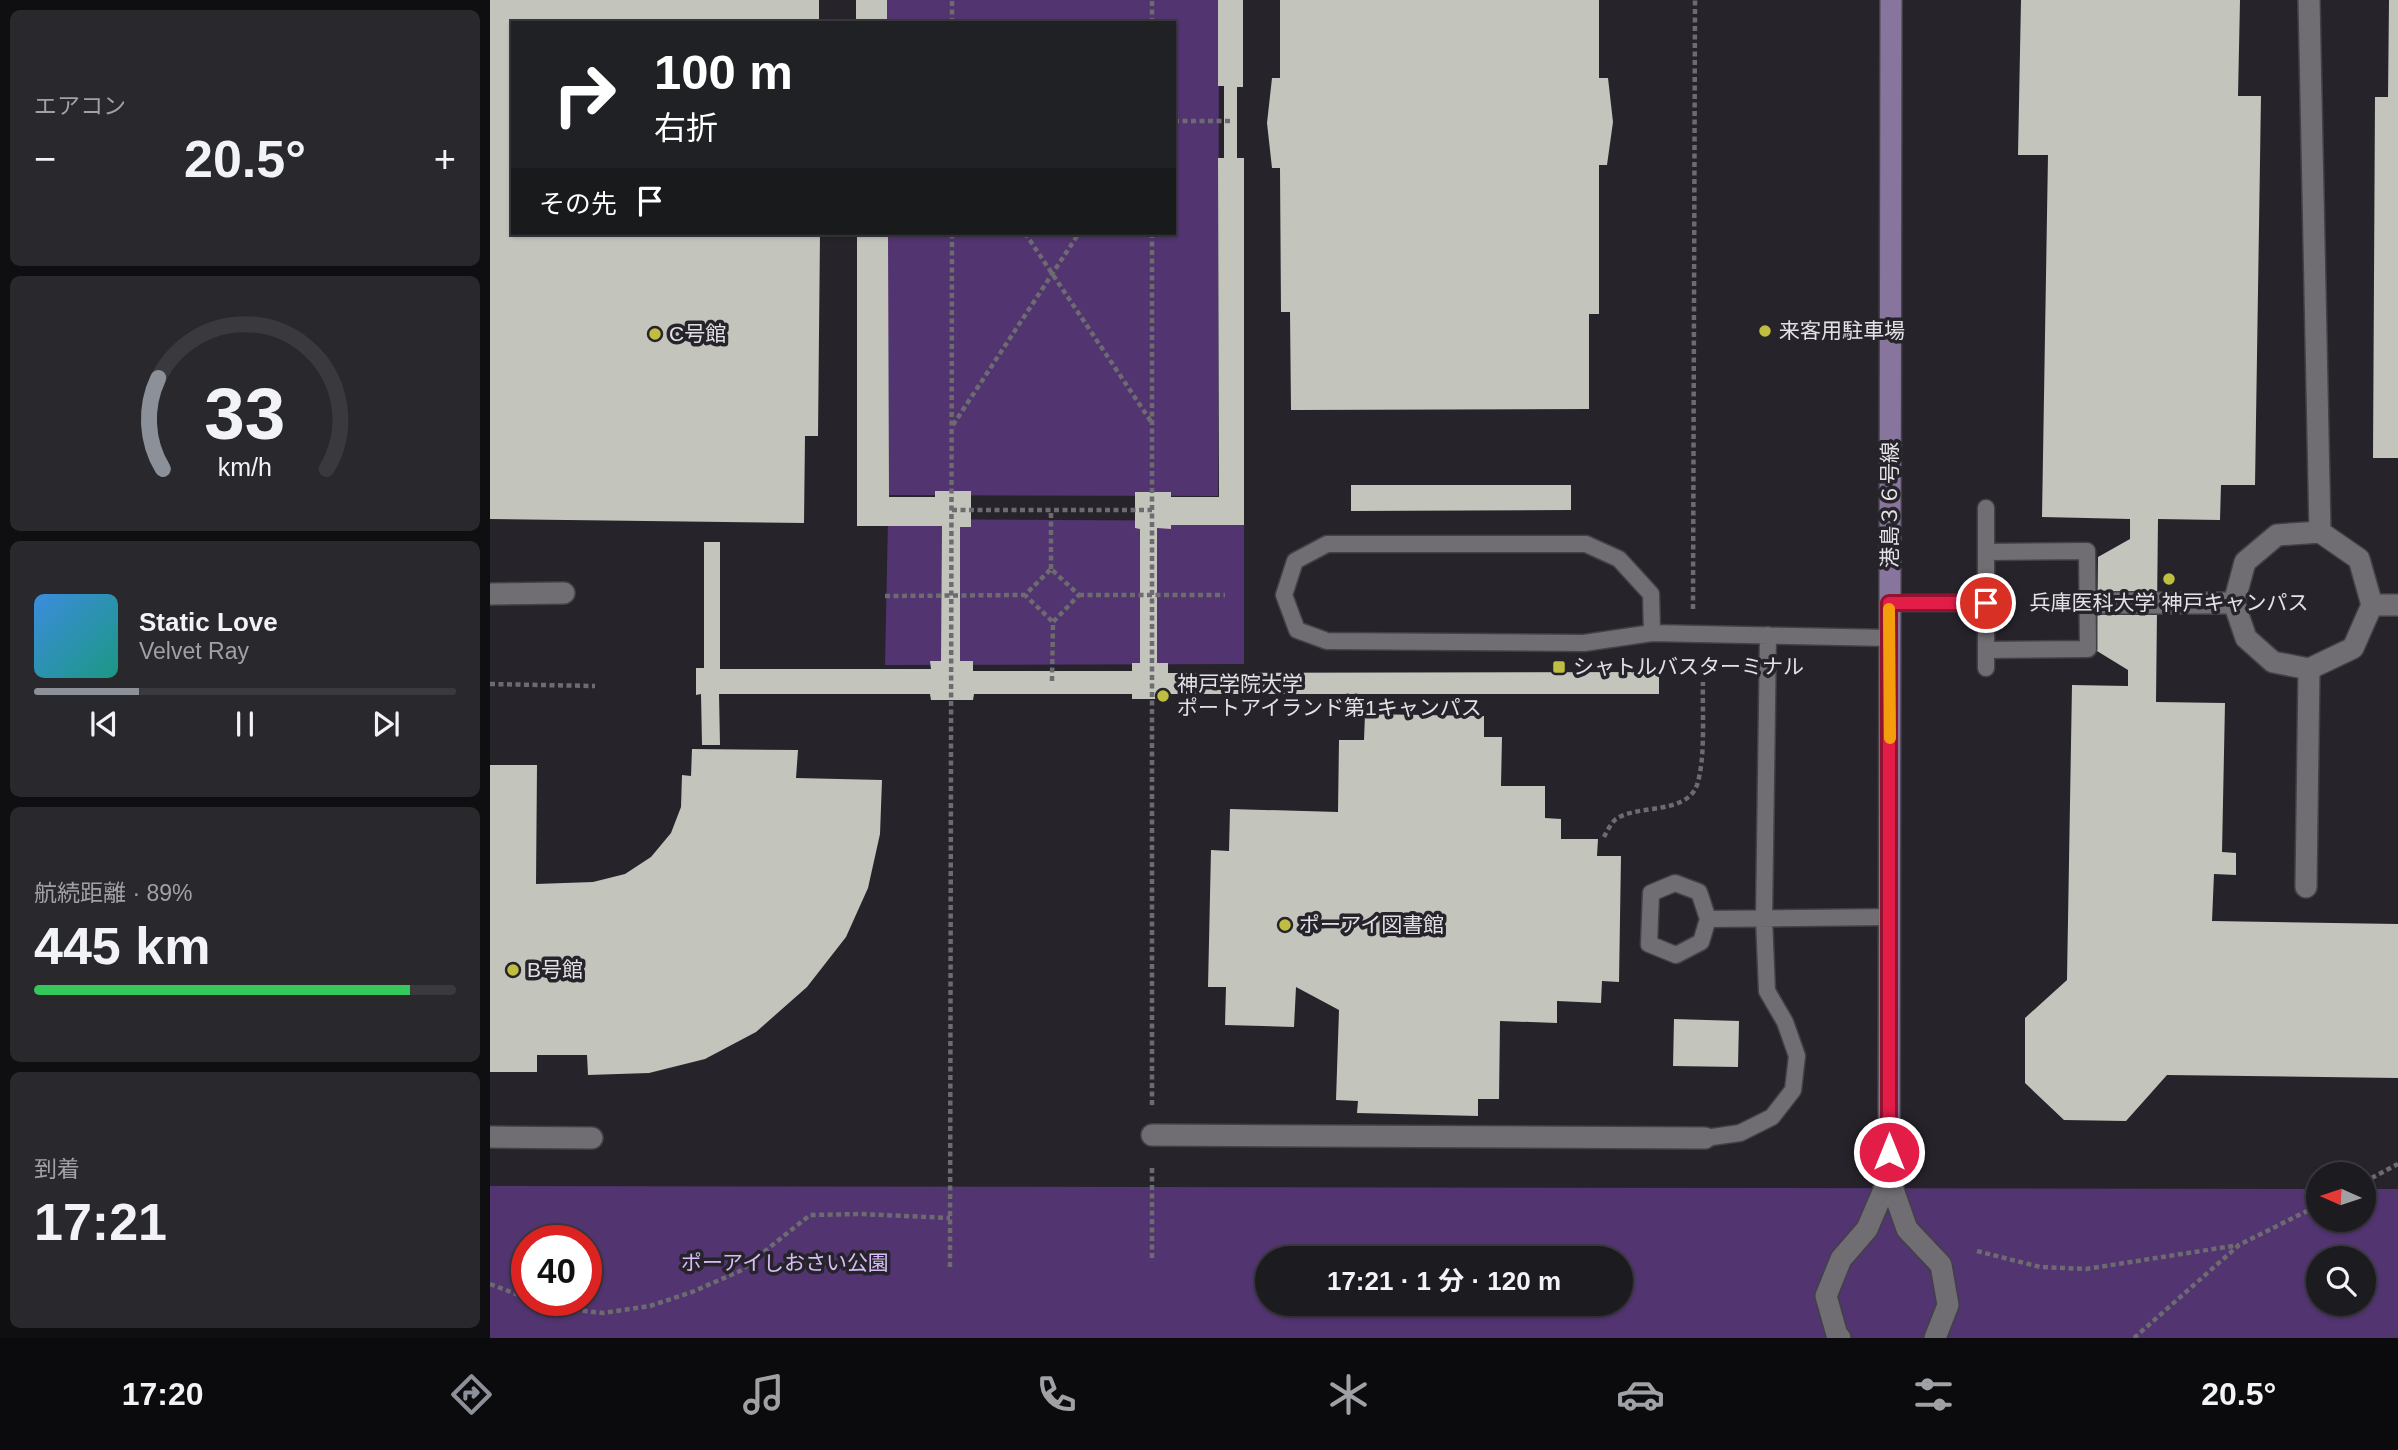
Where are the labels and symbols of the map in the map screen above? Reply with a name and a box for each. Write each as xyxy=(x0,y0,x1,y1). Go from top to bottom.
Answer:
place label: 来客用駐車場 xyxy=(1779,319,1905,342)
place label: C号館 xyxy=(669,322,726,345)
marker: 来客用駐車場 xyxy=(1757,323,1773,339)
marker: C号館 xyxy=(647,326,663,342)
street label: 港島３６号線 xyxy=(1878,442,1901,568)
marker: 兵庫医科大学 神戸キャンパス xyxy=(2161,571,2177,587)
pin xyxy=(1956,573,2016,633)
place label: 兵庫医科大学 神戸キャンパス xyxy=(2030,591,2308,614)
place label: シャトルバスターミナル xyxy=(1573,655,1804,678)
marker: シャトルバスターミナル xyxy=(1551,659,1567,675)
place label: 神戸学院大学 ポートアイランド第1キャンパス xyxy=(1177,672,1482,719)
marker: 神戸学院大学 ポートアイランド第1キャンパス xyxy=(1155,688,1171,704)
place label: ポーアイ図書館 xyxy=(1299,913,1444,936)
marker: ポーアイ図書館 xyxy=(1277,917,1293,933)
place label: B号館 xyxy=(527,958,583,981)
marker: B号館 xyxy=(505,962,521,978)
position arrow xyxy=(1852,1115,1926,1189)
north arrow xyxy=(2306,1162,2376,1232)
speed limit sign: 40 xyxy=(511,1225,602,1316)
park label: ポーアイしおさい公園 xyxy=(681,1251,889,1274)

